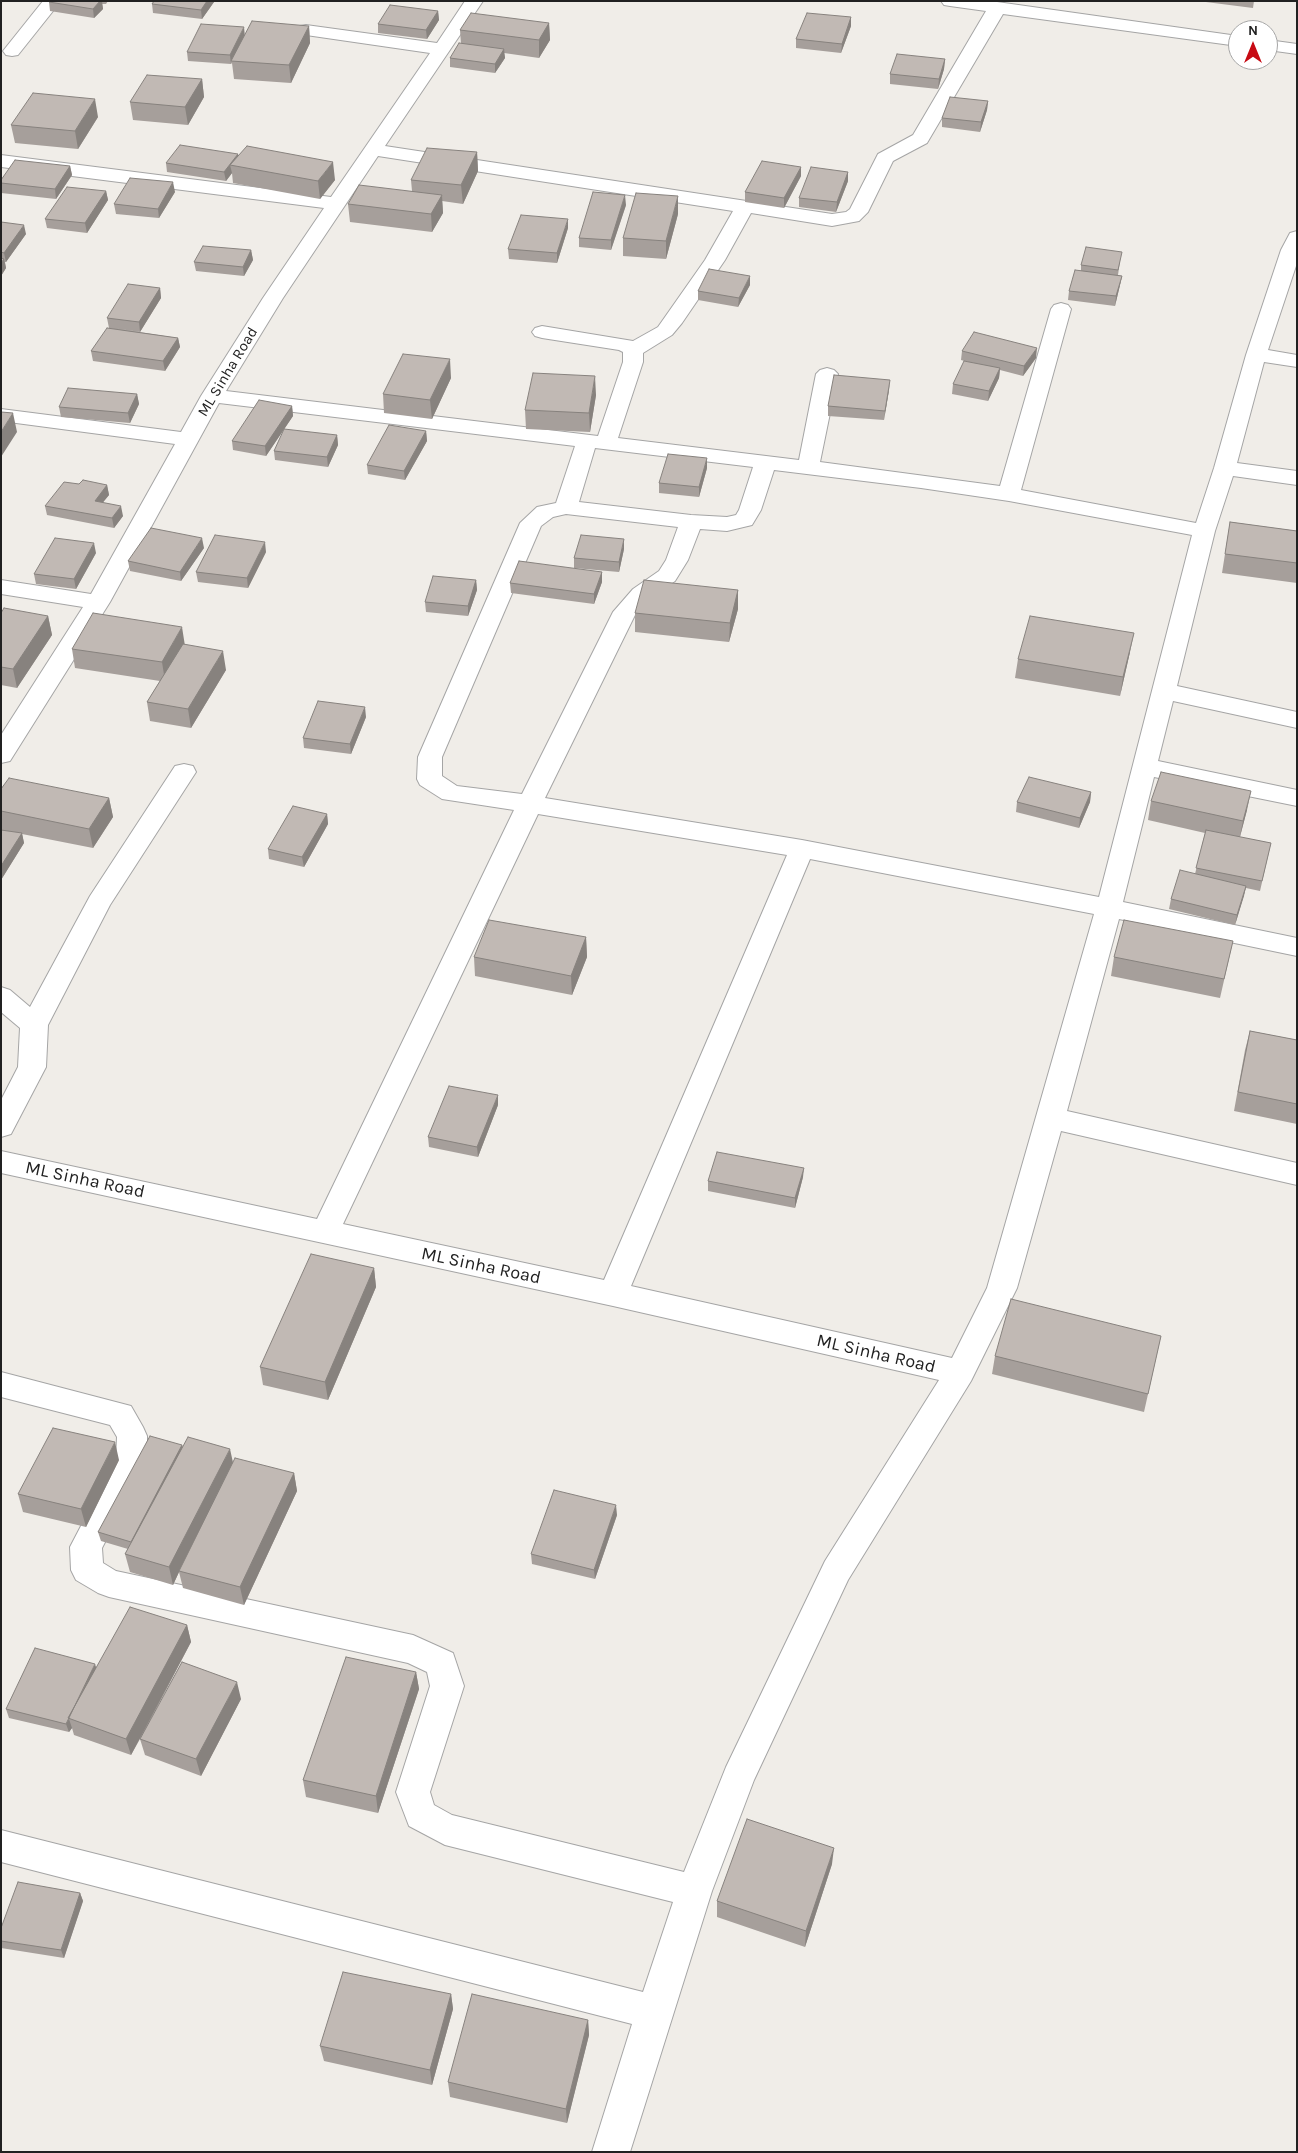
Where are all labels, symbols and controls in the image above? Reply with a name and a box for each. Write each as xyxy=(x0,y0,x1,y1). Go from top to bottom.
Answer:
north arrow xyxy=(1228,20,1278,70)
text: N xyxy=(1248,22,1258,39)
street label: ML Sinha Road xyxy=(194,324,262,420)
street label: ML Sinha Road xyxy=(23,1157,147,1203)
street label: ML Sinha Road xyxy=(419,1243,543,1289)
street label: ML Sinha Road xyxy=(814,1330,938,1378)

